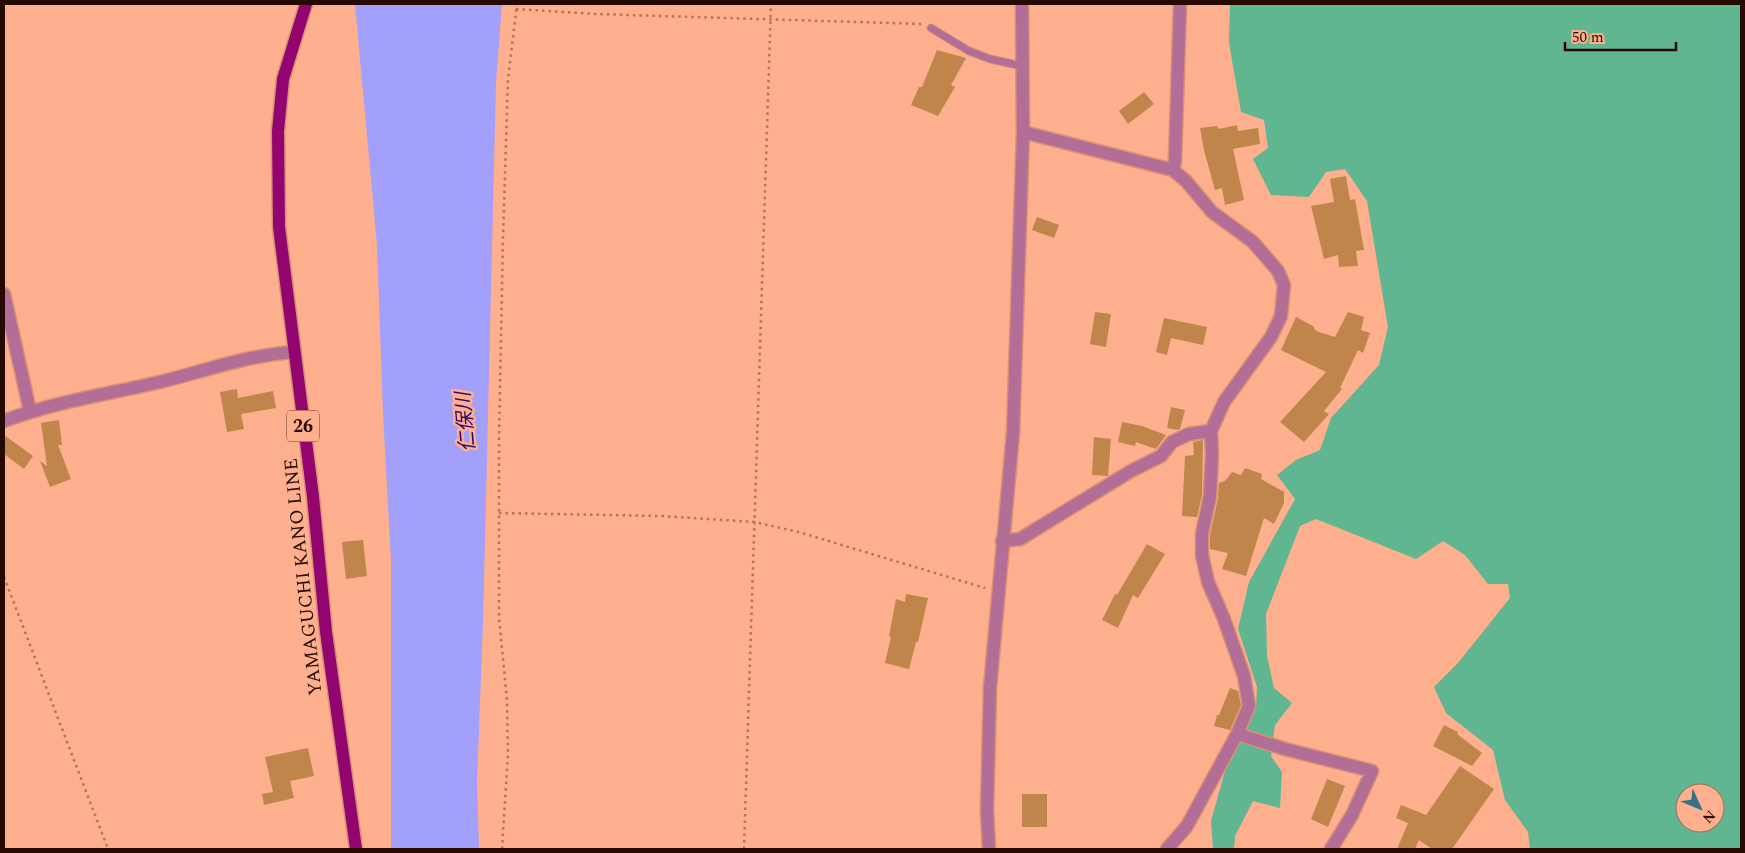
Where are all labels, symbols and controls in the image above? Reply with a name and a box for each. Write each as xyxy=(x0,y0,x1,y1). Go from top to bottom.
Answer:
scale bar xyxy=(1565,20,1676,52)
text: 50 m xyxy=(1572,26,1604,49)
water label: 仁保川 xyxy=(448,389,484,453)
road number: 26 xyxy=(287,411,319,442)
street label: YAMAGUCHI KANO LINE xyxy=(277,457,330,697)
north arrow xyxy=(1675,783,1725,833)
text: N xyxy=(1697,805,1721,828)

